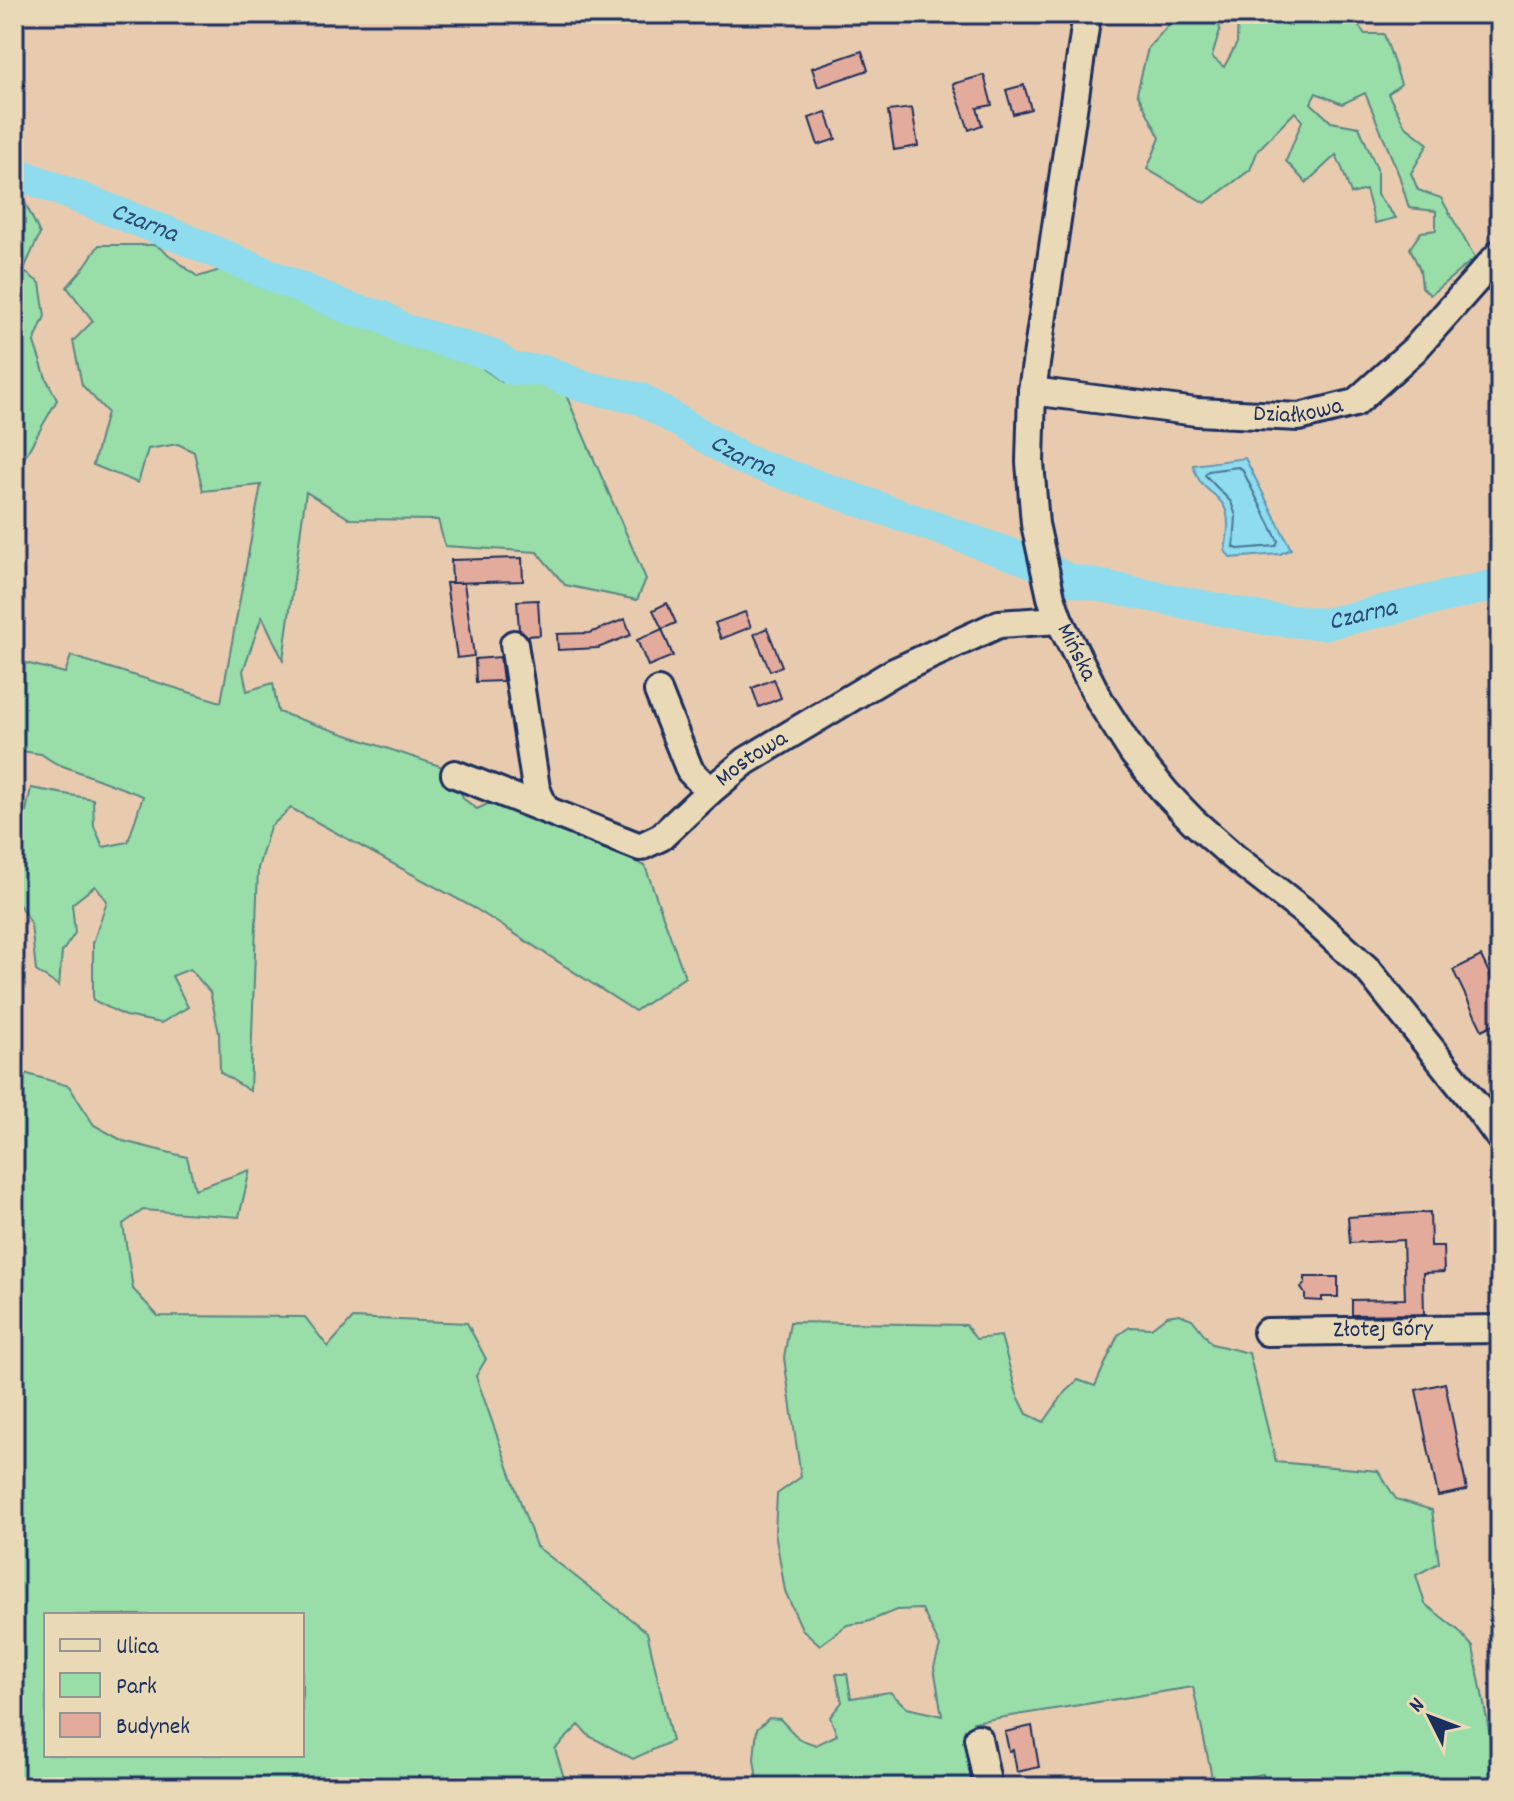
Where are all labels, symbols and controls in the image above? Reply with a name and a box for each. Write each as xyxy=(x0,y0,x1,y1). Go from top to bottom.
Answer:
water label: Czarna xyxy=(106,193,185,254)
street label: Działkowa xyxy=(1253,389,1347,434)
water label: Czarna xyxy=(703,425,782,488)
water label: Czarna xyxy=(1325,589,1402,641)
street label: Mińska xyxy=(1047,618,1105,688)
street label: Mostowa xyxy=(708,722,795,796)
street label: Złotej Góry xyxy=(1333,1313,1434,1348)
legend xyxy=(44,1613,304,1757)
text: Ulica xyxy=(116,1631,159,1665)
text: Park xyxy=(116,1671,157,1705)
north arrow xyxy=(1390,1677,1470,1757)
text: N xyxy=(1403,1691,1433,1720)
text: Budynek xyxy=(116,1711,190,1745)

